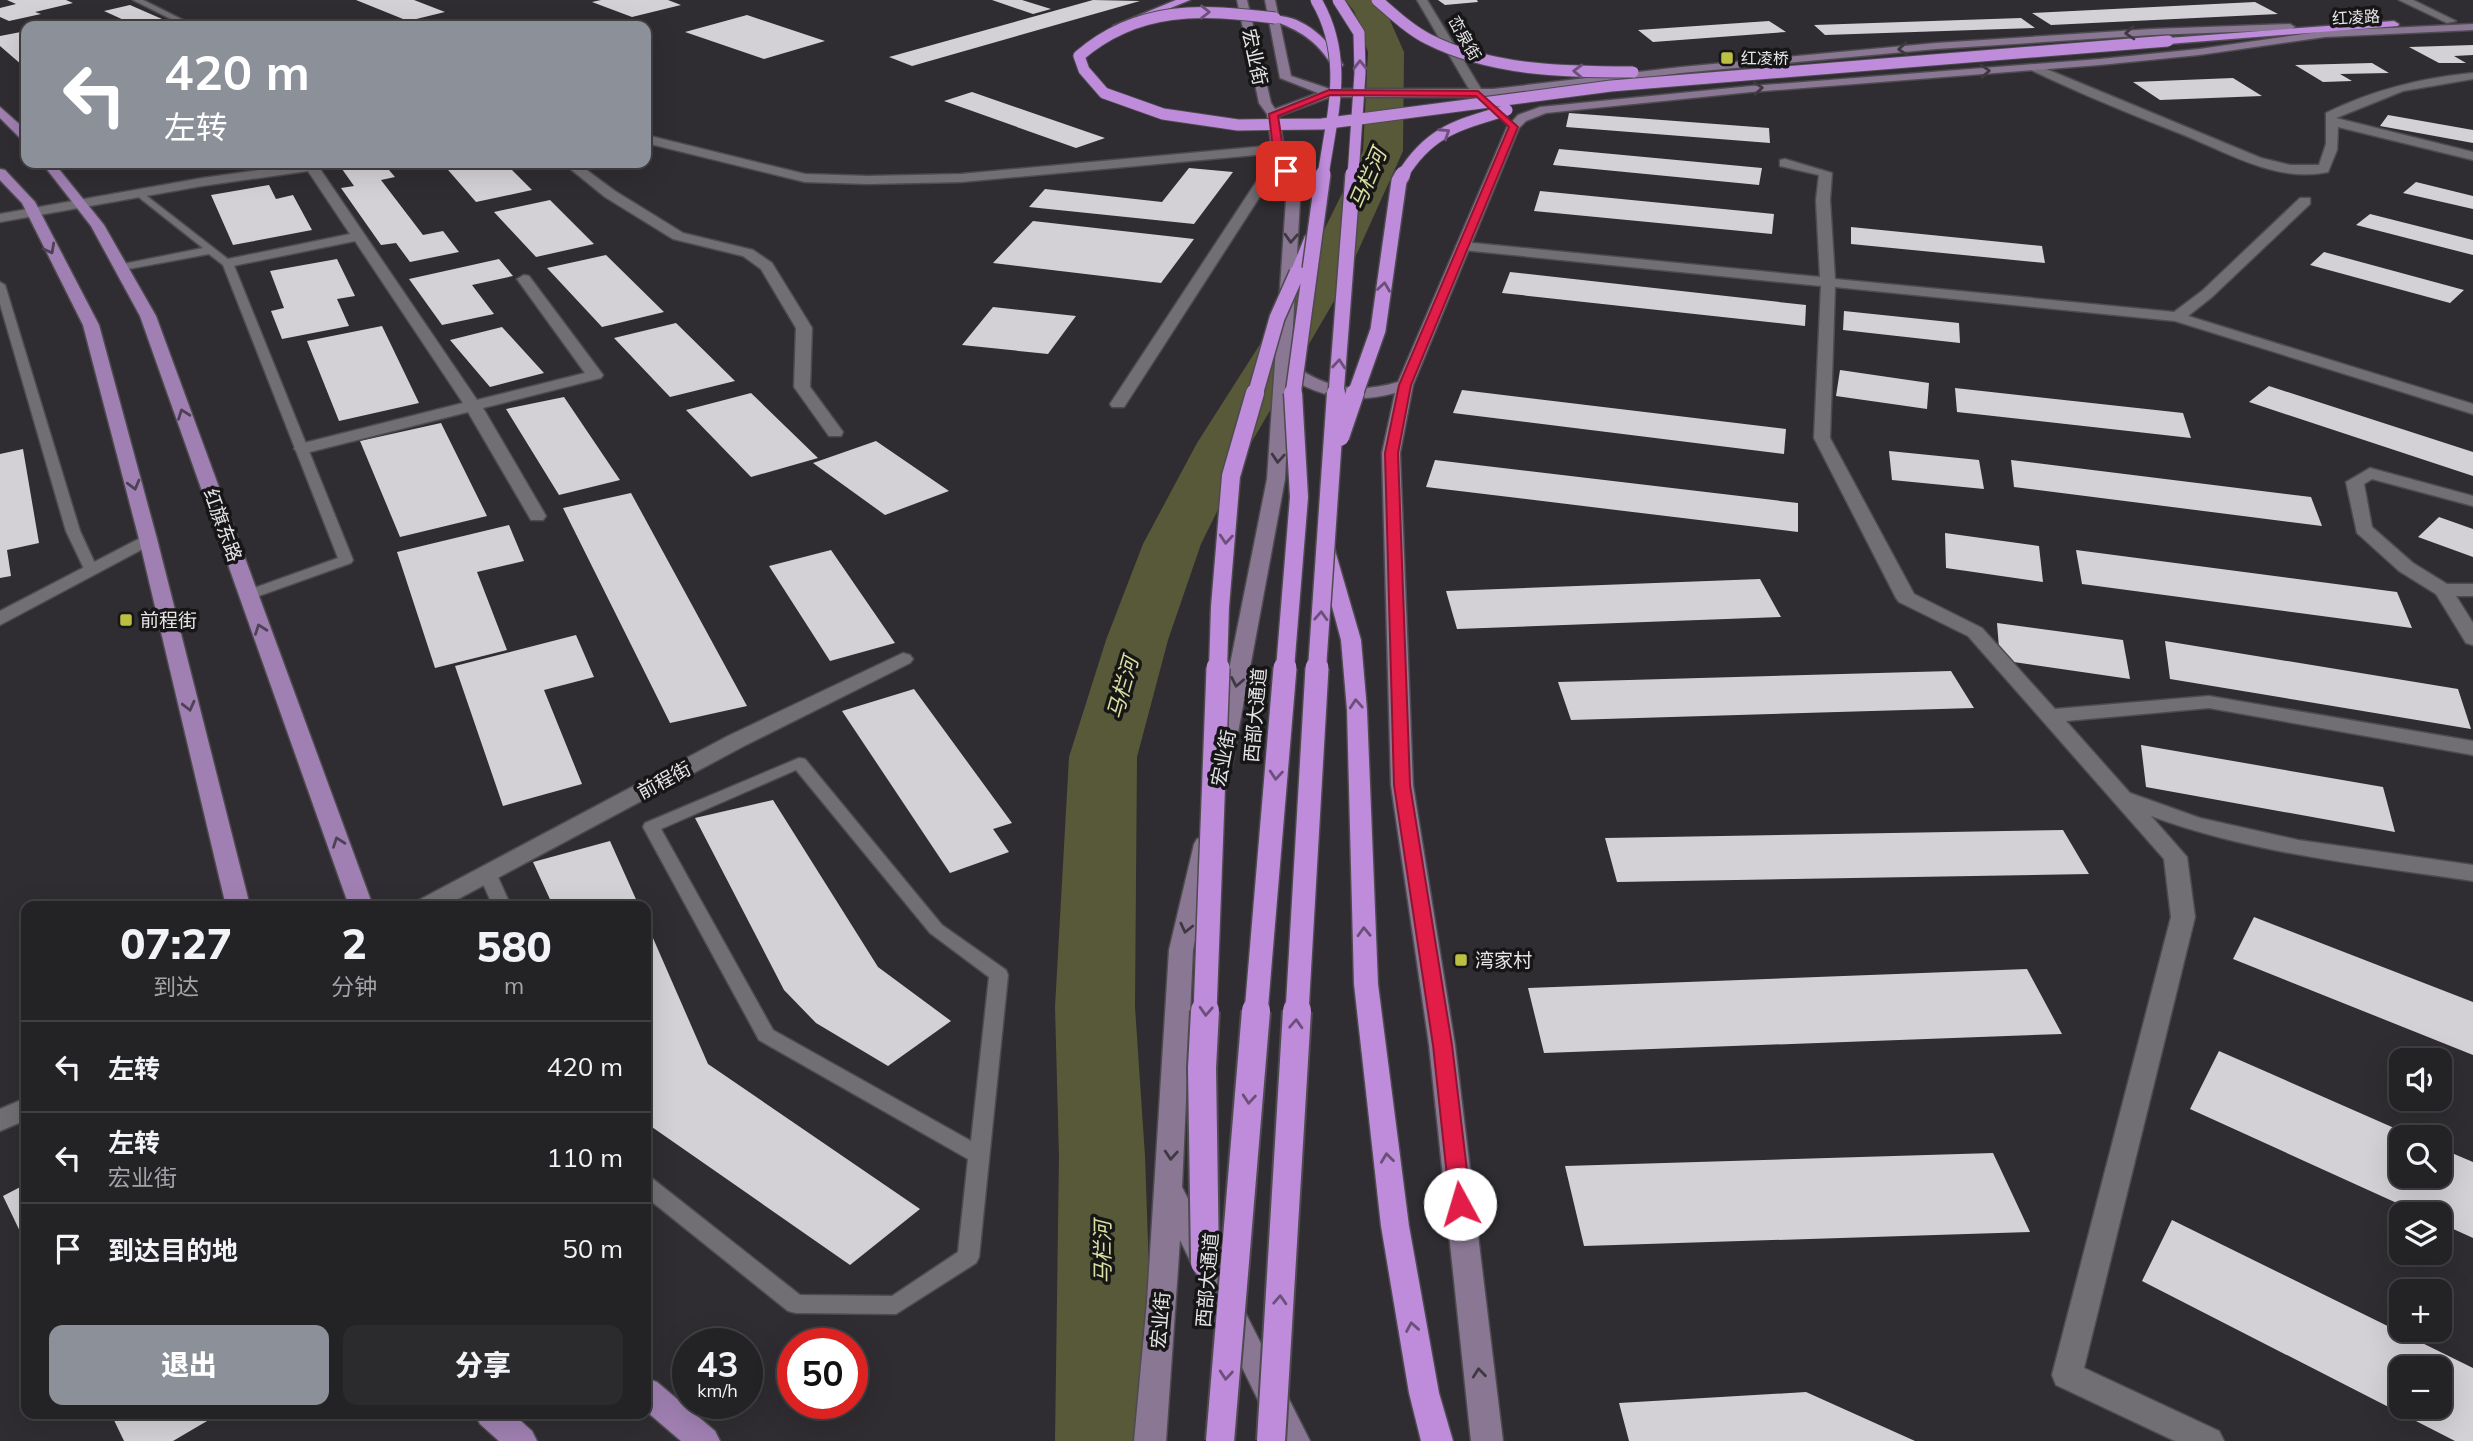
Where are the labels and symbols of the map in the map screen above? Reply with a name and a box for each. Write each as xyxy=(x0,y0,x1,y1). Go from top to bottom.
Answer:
one-way arrow xyxy=(1200,5,1211,20)
street label: 红凌路 xyxy=(2332,6,2380,28)
street label: 峦泉街 xyxy=(1444,12,1486,64)
one-way arrow xyxy=(2124,26,2135,41)
street label: 宏业街 xyxy=(1237,27,1273,87)
one-way arrow xyxy=(1897,41,1908,56)
place label: 红凌桥 xyxy=(1741,48,1789,68)
marker: 红凌桥 xyxy=(1719,50,1735,66)
one-way arrow xyxy=(1352,59,1367,70)
one-way arrow xyxy=(1572,63,1583,78)
one-way arrow xyxy=(1980,64,1991,79)
one-way arrow xyxy=(1753,81,1764,96)
one-way arrow xyxy=(1437,129,1450,142)
pin xyxy=(1256,141,1316,201)
water label: 马栏河 xyxy=(1343,141,1393,213)
one-way arrow xyxy=(1284,233,1299,244)
one-way arrow xyxy=(42,241,56,254)
one-way arrow xyxy=(1376,281,1391,293)
one-way arrow xyxy=(1331,358,1346,369)
one-way arrow xyxy=(178,409,192,421)
one-way arrow xyxy=(1270,453,1285,464)
one-way arrow xyxy=(125,479,140,491)
street label: 红旗东路 xyxy=(199,485,247,565)
one-way arrow xyxy=(1219,534,1234,545)
place label: 前程街 xyxy=(140,608,197,632)
one-way arrow xyxy=(1313,610,1328,621)
marker: 前程街 xyxy=(118,612,134,628)
one-way arrow xyxy=(254,623,268,635)
water label: 马栏河 xyxy=(1101,650,1144,722)
street label: 西部大通道 xyxy=(1239,667,1271,763)
one-way arrow xyxy=(1231,676,1246,688)
one-way arrow xyxy=(1349,698,1364,709)
one-way arrow xyxy=(181,700,195,712)
street label: 宏业街 xyxy=(1206,728,1240,788)
street label: 前程街 xyxy=(633,756,695,804)
one-way arrow xyxy=(1269,769,1284,780)
one-way arrow xyxy=(332,837,346,849)
one-way arrow xyxy=(1180,922,1194,934)
one-way arrow xyxy=(1357,926,1372,937)
place label: 湾家村 xyxy=(1475,948,1532,972)
marker: 湾家村 xyxy=(1453,952,1469,968)
one-way arrow xyxy=(1198,1006,1213,1017)
one-way arrow xyxy=(1289,1018,1304,1029)
one-way arrow xyxy=(1242,1094,1257,1105)
one-way arrow xyxy=(1164,1150,1179,1161)
one-way arrow xyxy=(1379,1152,1394,1164)
position arrow xyxy=(1423,1167,1497,1241)
water label: 马栏河 xyxy=(1089,1217,1115,1284)
street label: 西部大通道 xyxy=(1191,1232,1223,1328)
street label: 宏业街 xyxy=(1146,1291,1174,1349)
one-way arrow xyxy=(1272,1294,1287,1305)
one-way arrow xyxy=(1405,1321,1420,1333)
speed limit sign: 50 xyxy=(777,1328,868,1419)
one-way arrow xyxy=(1472,1367,1487,1379)
one-way arrow xyxy=(1219,1369,1234,1380)

